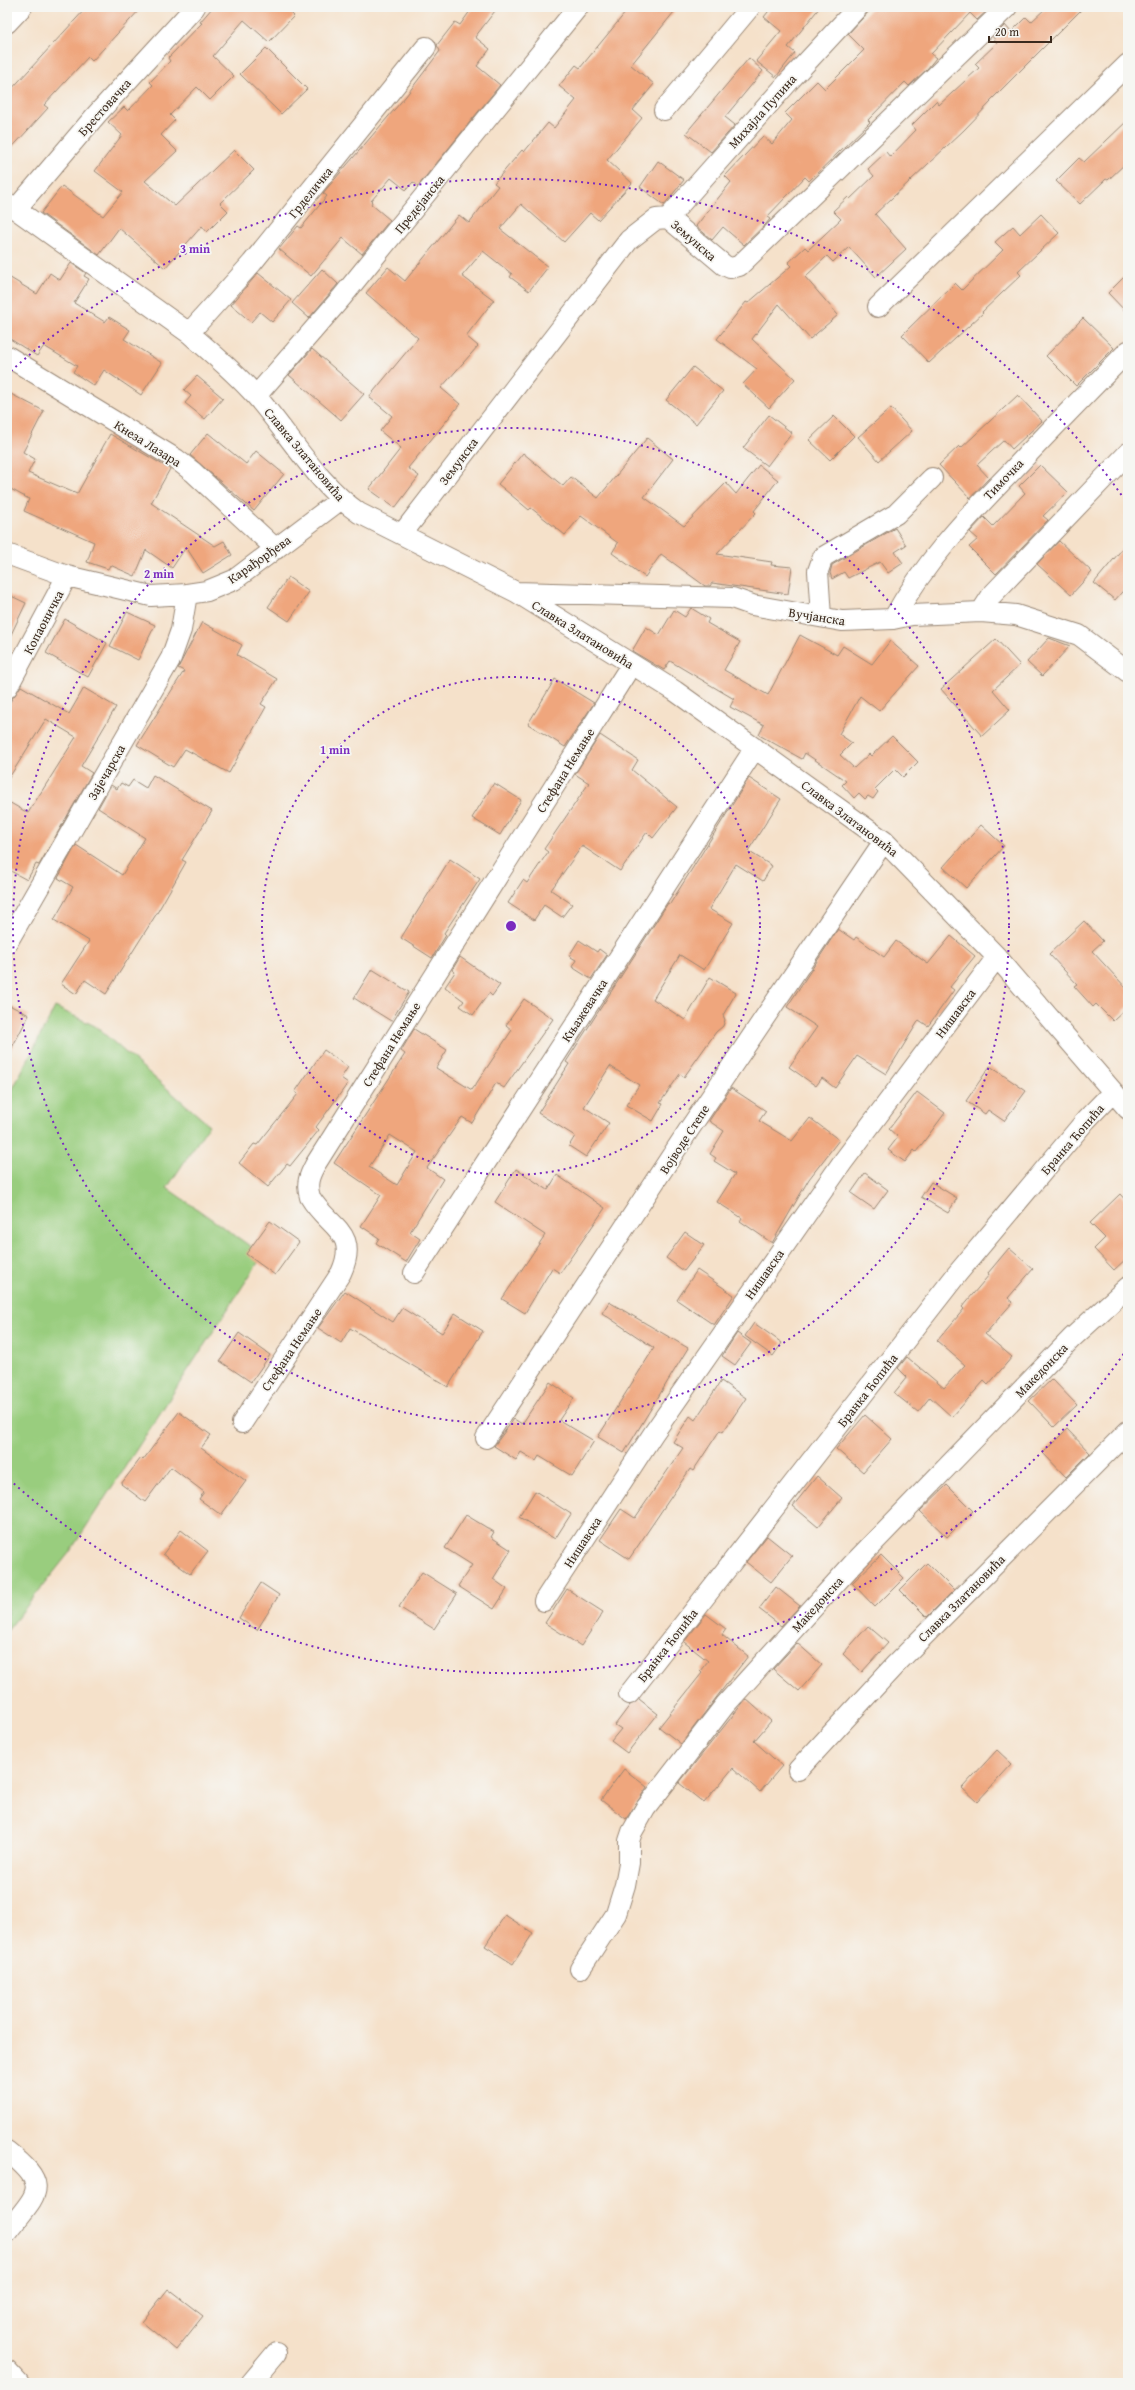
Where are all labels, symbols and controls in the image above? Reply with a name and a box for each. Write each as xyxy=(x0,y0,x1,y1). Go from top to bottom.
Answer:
scale bar xyxy=(989,18,1051,44)
text: 20 m xyxy=(995,23,1019,40)
street label: Михајла Пупина xyxy=(724,69,801,153)
street label: Брестовачка xyxy=(73,74,136,140)
street label: Грделичка xyxy=(284,162,338,222)
street label: Предејанска xyxy=(390,170,450,238)
street label: Земунска xyxy=(667,215,721,266)
text: 3 min xyxy=(180,240,210,257)
street label: Славка Златановића xyxy=(260,403,350,506)
street label: Кнеза Лазара xyxy=(111,415,186,472)
street label: Земунска xyxy=(434,433,483,489)
street label: Тимочка xyxy=(979,454,1028,504)
street label: Карађорђева xyxy=(224,530,295,588)
text: 2 min xyxy=(144,565,174,582)
street label: Копаоничка xyxy=(19,586,69,658)
street label: Славка Златановића xyxy=(528,595,638,674)
street label: Вучјанска xyxy=(787,603,847,630)
street label: Стефана Немање xyxy=(532,724,599,816)
street label: Зајечарска xyxy=(83,740,130,804)
text: 1 min xyxy=(320,741,350,758)
street label: Славка Златановића xyxy=(797,776,903,862)
centre of rings xyxy=(504,919,518,933)
street label: Књажевачка xyxy=(557,974,612,1046)
street label: Нишавска xyxy=(931,984,981,1042)
street label: Стефана Немање xyxy=(358,998,425,1090)
street label: Бранка Ћопића xyxy=(1036,1099,1109,1179)
street label: Војводе Степе xyxy=(655,1101,714,1178)
street label: Нишавска xyxy=(740,1245,789,1303)
street label: Стефана Немање xyxy=(256,1304,326,1395)
street label: Македонска xyxy=(1010,1338,1073,1402)
street label: Бранка Ћопића xyxy=(833,1349,903,1431)
street label: Нишавска xyxy=(559,1512,606,1572)
street label: Славка Златановића xyxy=(913,1550,1010,1646)
street label: Македонска xyxy=(787,1572,848,1636)
street label: Бранка Ћопића xyxy=(633,1604,703,1686)

